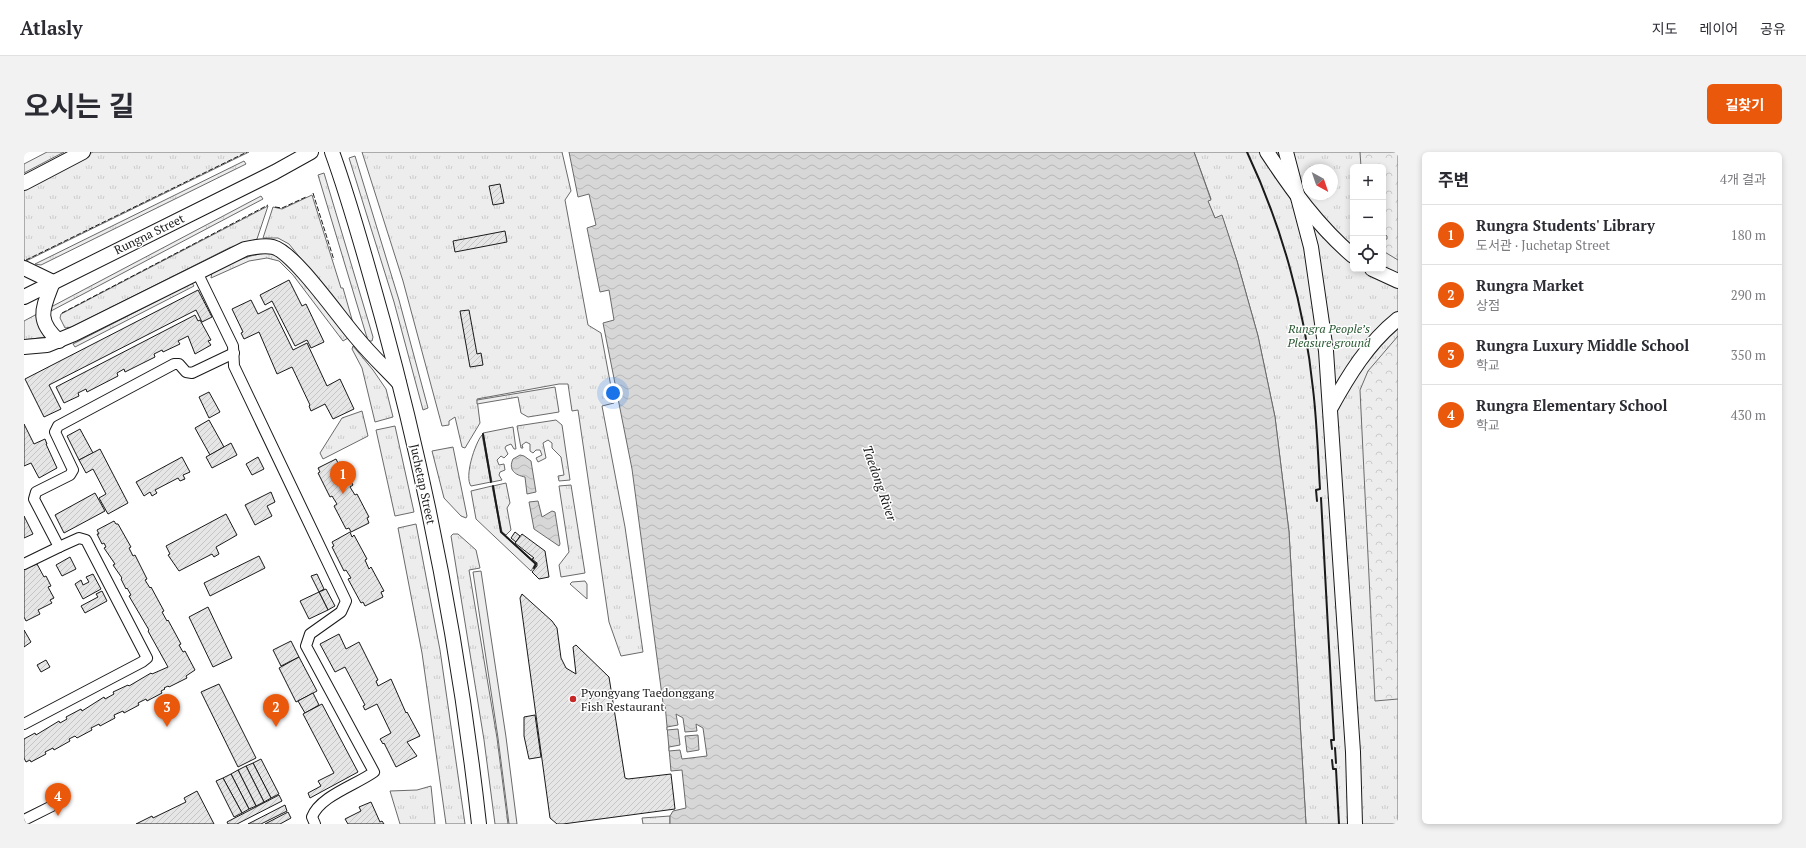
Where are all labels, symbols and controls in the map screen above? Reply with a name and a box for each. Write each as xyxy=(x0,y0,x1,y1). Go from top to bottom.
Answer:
text: Atlasly xyxy=(20,15,82,40)
text: 지도 xyxy=(1652,19,1678,38)
text: 레이어 xyxy=(1700,19,1738,38)
text: 공유 xyxy=(1760,19,1786,38)
button: 길찾기 xyxy=(1707,84,1782,124)
text: 오시는 길 xyxy=(24,87,135,124)
north arrow xyxy=(1302,164,1338,200)
map controls xyxy=(1350,164,1386,272)
button: + xyxy=(1350,164,1386,200)
text: 주변 xyxy=(1438,168,1469,191)
text: 4개 결과 xyxy=(1720,170,1766,188)
button: − xyxy=(1350,200,1386,236)
street label: Rungna Street xyxy=(112,210,187,257)
text: Rungra Students' Library xyxy=(1476,215,1655,235)
text: 1 xyxy=(1447,226,1455,244)
text: 180 m xyxy=(1731,226,1766,244)
button: locate xyxy=(1350,236,1386,272)
text: 도서관 · Juchetap Street xyxy=(1476,236,1610,254)
text: Rungra Market xyxy=(1476,275,1584,295)
text: 2 xyxy=(1447,286,1455,304)
text: 290 m xyxy=(1731,286,1766,304)
text: 상점 xyxy=(1476,296,1500,314)
park label: Rungra People’s Pleasure ground xyxy=(1287,321,1371,350)
text: Rungra Luxury Middle School xyxy=(1476,335,1689,355)
text: 3 xyxy=(1447,346,1455,364)
text: 350 m xyxy=(1731,346,1766,364)
text: 학교 xyxy=(1476,356,1500,374)
your location xyxy=(603,383,623,403)
text: Rungra Elementary School xyxy=(1476,395,1667,415)
text: 4 xyxy=(1447,406,1455,424)
text: 430 m xyxy=(1731,406,1766,424)
text: 학교 xyxy=(1476,416,1500,434)
street label: Juchetap Street xyxy=(407,442,439,526)
water label: Taedong River xyxy=(859,443,902,524)
pin: 1 xyxy=(330,461,356,494)
place label: Pyongyang Taedonggang Fish Restaurant xyxy=(581,685,715,714)
pin: 3 xyxy=(154,694,180,727)
pin: 2 xyxy=(263,694,289,727)
marker: Pyongyang Taedonggang Fish Restaurant xyxy=(568,694,578,704)
pin: 4 xyxy=(45,783,71,816)

